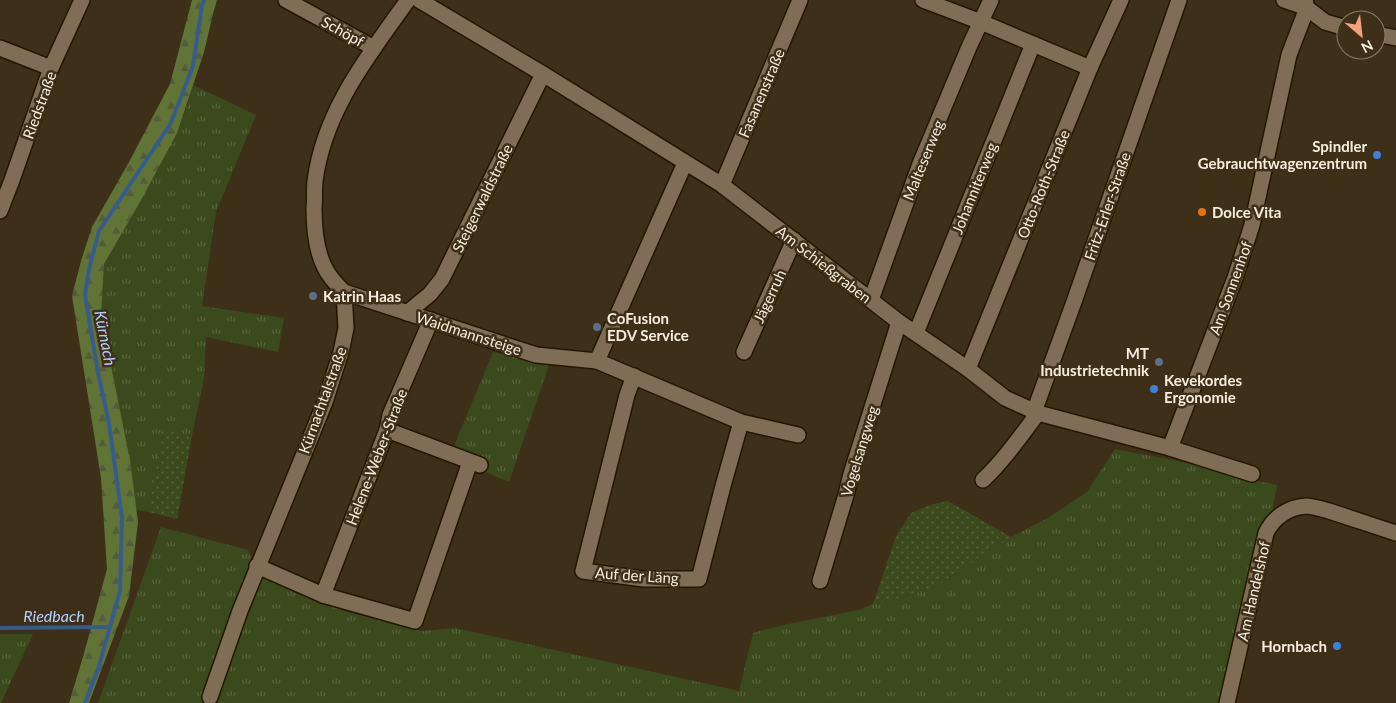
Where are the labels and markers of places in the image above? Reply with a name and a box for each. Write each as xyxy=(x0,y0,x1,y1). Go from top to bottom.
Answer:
place label: Spindler Gebrauchtwagenzentrum xyxy=(1198,137,1367,172)
marker: Spindler Gebrauchtwagenzentrum xyxy=(1371,149,1383,161)
place label: Dolce Vita xyxy=(1212,203,1281,221)
marker: Dolce Vita xyxy=(1196,206,1208,218)
place label: Katrin Haas xyxy=(323,287,401,305)
marker: Katrin Haas xyxy=(307,290,319,302)
place label: CoFusion EDV Service xyxy=(607,309,689,344)
marker: CoFusion EDV Service xyxy=(591,321,603,333)
place label: MT Industrietechnik xyxy=(1040,344,1150,379)
marker: MT Industrietechnik xyxy=(1153,356,1165,368)
place label: Kevekordes Ergonomie xyxy=(1164,371,1242,406)
marker: Kevekordes Ergonomie xyxy=(1148,383,1160,395)
place label: Hornbach xyxy=(1261,637,1327,655)
marker: Hornbach xyxy=(1331,640,1343,652)

